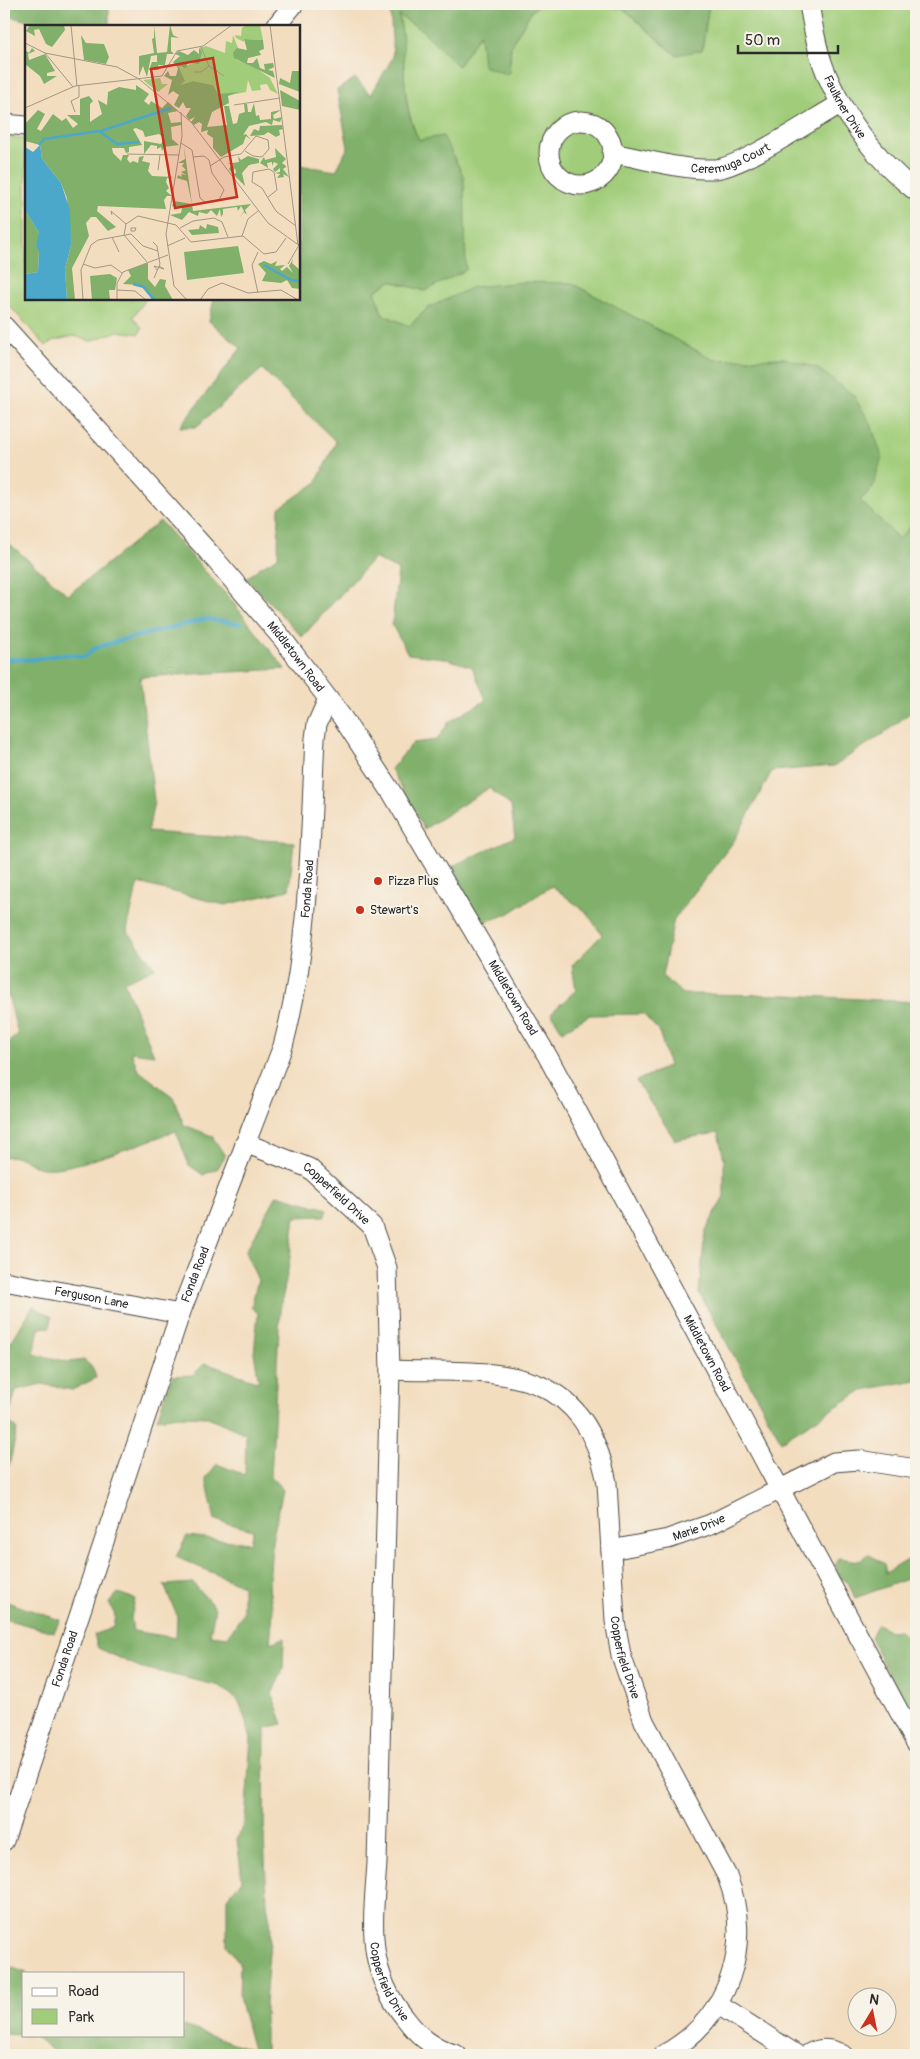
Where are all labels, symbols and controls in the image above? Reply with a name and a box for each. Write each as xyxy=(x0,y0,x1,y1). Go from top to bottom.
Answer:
scale bar xyxy=(738,22,838,54)
inset map xyxy=(25,25,300,300)
text: 50 m xyxy=(745,31,780,50)
street label: Faulkner Drive xyxy=(820,73,869,142)
street label: Ceremuga Court xyxy=(690,140,773,177)
street label: Middletown Road xyxy=(264,618,328,695)
street label: Fonda Road xyxy=(298,859,317,919)
place label: Pizza Plus xyxy=(388,874,439,889)
marker: Pizza Plus xyxy=(372,875,384,887)
place label: Stewart's xyxy=(370,903,419,918)
marker: Stewart's xyxy=(354,904,366,916)
street label: Middletown Road xyxy=(485,957,541,1038)
street label: Copperfield Drive xyxy=(301,1159,373,1228)
street label: Fonda Road xyxy=(178,1244,213,1305)
street label: Ferguson Lane xyxy=(53,1283,130,1312)
street label: Middletown Road xyxy=(680,1312,734,1394)
street label: Marie Drive xyxy=(671,1511,728,1544)
street label: Copperfield Drive xyxy=(607,1616,643,1701)
street label: Fonda Road xyxy=(48,1629,81,1689)
street label: Copperfield Drive xyxy=(367,1941,412,2024)
legend xyxy=(22,1972,185,2036)
text: Road xyxy=(68,1982,99,2001)
north arrow xyxy=(848,1986,898,2036)
text: N xyxy=(868,1990,880,2009)
text: Park xyxy=(68,2008,95,2027)

